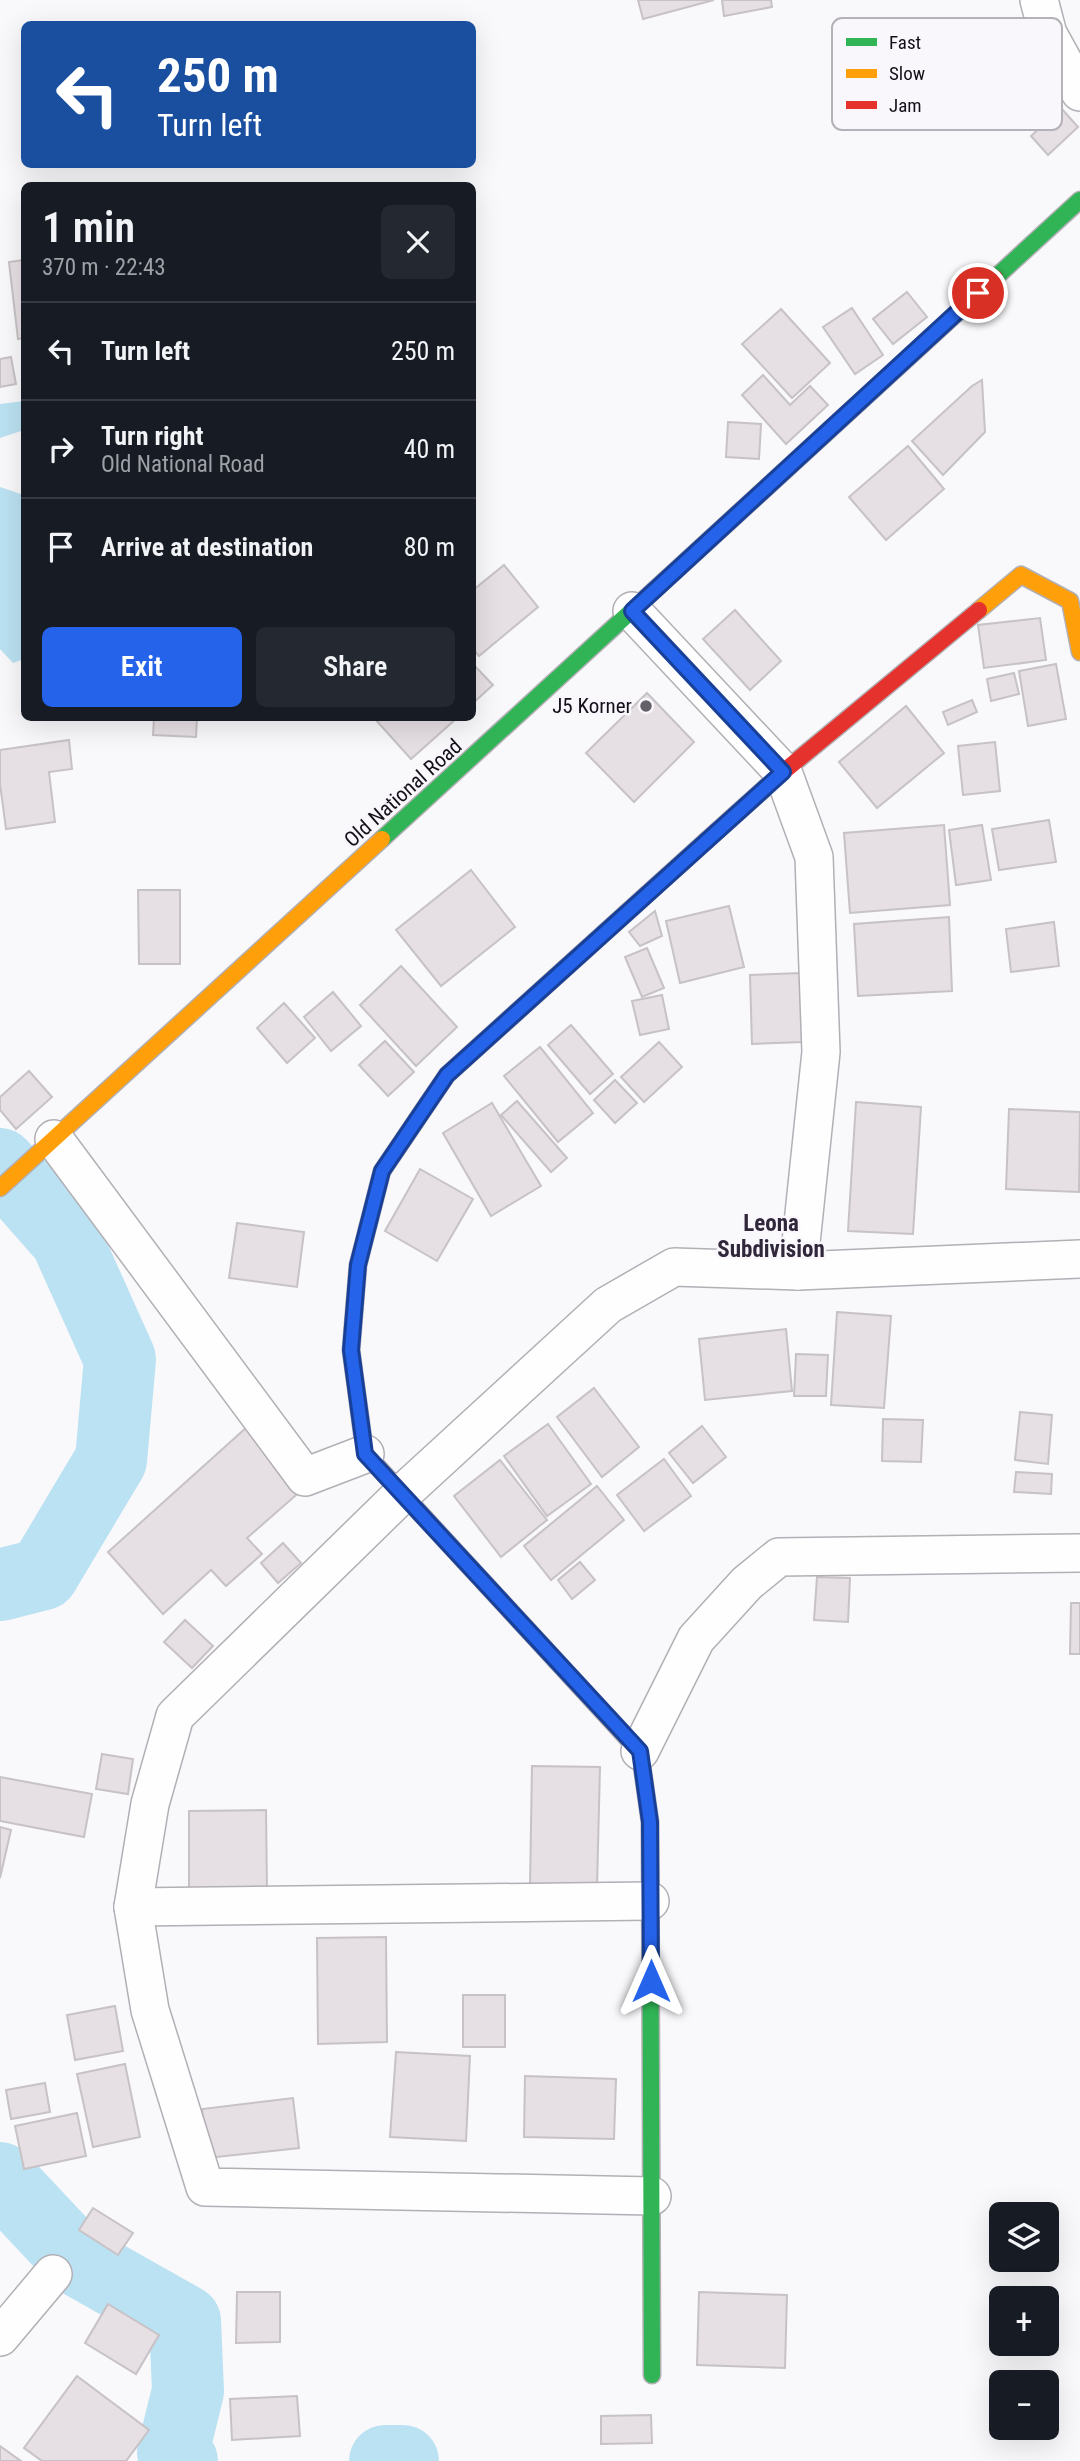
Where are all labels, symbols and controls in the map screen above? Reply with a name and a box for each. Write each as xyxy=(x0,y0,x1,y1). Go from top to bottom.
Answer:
legend xyxy=(832,18,1062,130)
text: Fast xyxy=(889,31,921,54)
text: 250 m xyxy=(157,47,279,104)
icon: left xyxy=(42,49,133,140)
text: Slow xyxy=(889,62,925,85)
text: Jam xyxy=(889,94,922,117)
text: Turn left xyxy=(157,106,262,144)
text: 1 min xyxy=(42,203,135,252)
button: close xyxy=(381,205,455,279)
text: 370 m · 22:43 xyxy=(42,254,166,281)
pin xyxy=(948,263,1008,323)
icon: arrive xyxy=(959,274,997,312)
icon: left xyxy=(42,332,80,370)
text: Turn left xyxy=(101,336,190,366)
text: 250 m xyxy=(391,336,455,366)
text: Turn right xyxy=(101,421,203,451)
icon: right xyxy=(42,430,80,468)
text: 40 m xyxy=(404,434,455,464)
text: Old National Road xyxy=(101,451,265,478)
icon: arrive xyxy=(42,528,80,566)
text: Arrive at destination xyxy=(101,532,313,562)
text: 80 m xyxy=(404,532,455,562)
button: Exit xyxy=(42,627,242,707)
button: Share xyxy=(256,627,455,707)
place label: J5 Korner xyxy=(552,694,632,718)
marker: J5 Korner xyxy=(638,698,654,714)
street label: Old National Road xyxy=(339,734,467,852)
district label: Leona Subdivision xyxy=(717,1210,825,1263)
position arrow xyxy=(614,1944,688,2018)
map controls xyxy=(989,2202,1059,2440)
button: layers xyxy=(989,2202,1059,2272)
button: + xyxy=(989,2286,1059,2356)
button: − xyxy=(989,2370,1059,2440)

